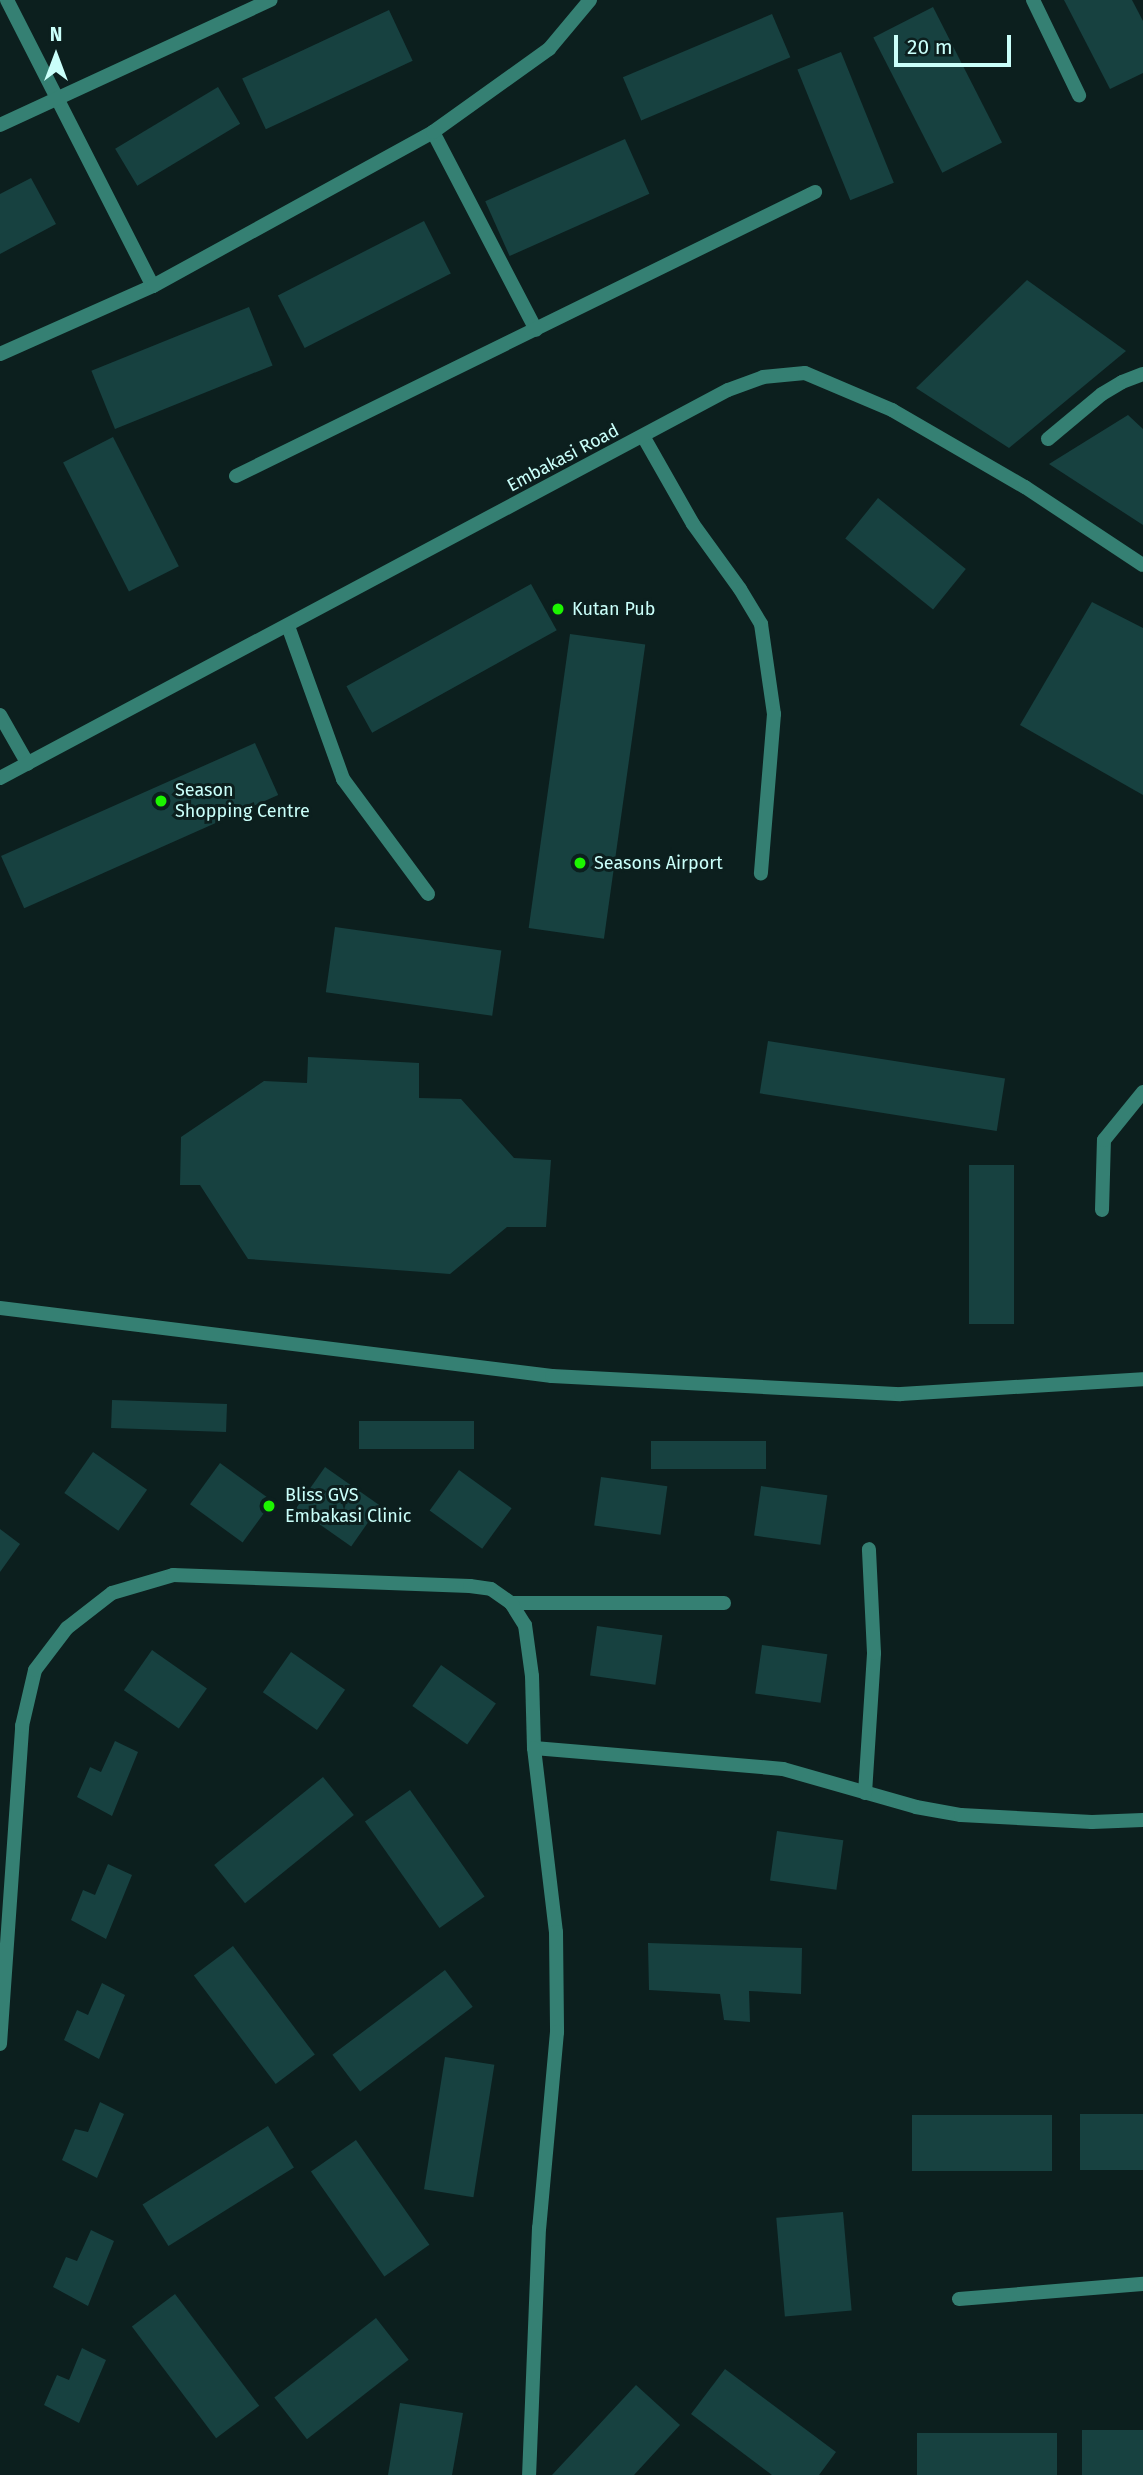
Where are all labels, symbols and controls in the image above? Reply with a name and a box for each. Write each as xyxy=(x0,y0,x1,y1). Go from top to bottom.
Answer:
north arrow xyxy=(21,21,91,91)
scale bar xyxy=(898,21,1015,65)
text: N xyxy=(50,23,62,46)
text: 20 m xyxy=(907,34,953,60)
street label: Embakasi Road xyxy=(503,419,623,497)
place label: Kutan Pub xyxy=(572,598,656,620)
marker: Kutan Pub xyxy=(550,601,566,617)
place label: Season Shopping Centre xyxy=(175,780,310,822)
marker: Season Shopping Centre xyxy=(153,793,169,809)
place label: Seasons Airport xyxy=(594,852,723,874)
marker: Seasons Airport xyxy=(572,855,588,871)
place label: Bliss GVS Embakasi Clinic xyxy=(285,1485,411,1528)
marker: Bliss GVS Embakasi Clinic xyxy=(259,1496,279,1516)

